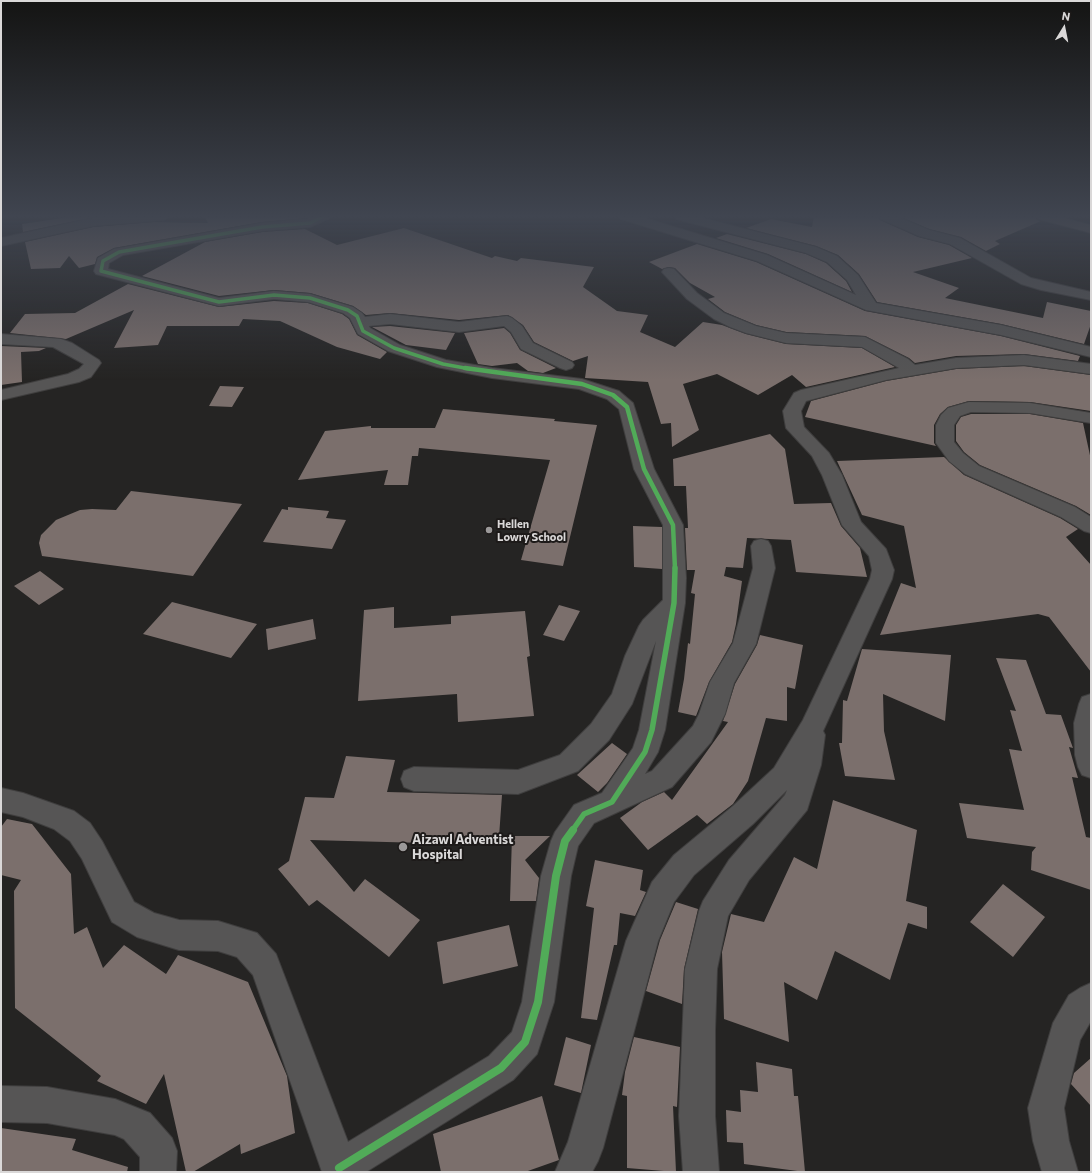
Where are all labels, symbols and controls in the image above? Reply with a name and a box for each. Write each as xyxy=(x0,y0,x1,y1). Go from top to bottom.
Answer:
north arrow xyxy=(1044,8,1084,48)
text: N xyxy=(1061,9,1071,23)
place label: Hellen Lowry School xyxy=(497,517,566,543)
marker: Hellen Lowry School xyxy=(484,525,494,535)
place label: Aizawl Adventist Hospital xyxy=(412,832,514,863)
marker: Aizawl Adventist Hospital xyxy=(397,841,409,853)

